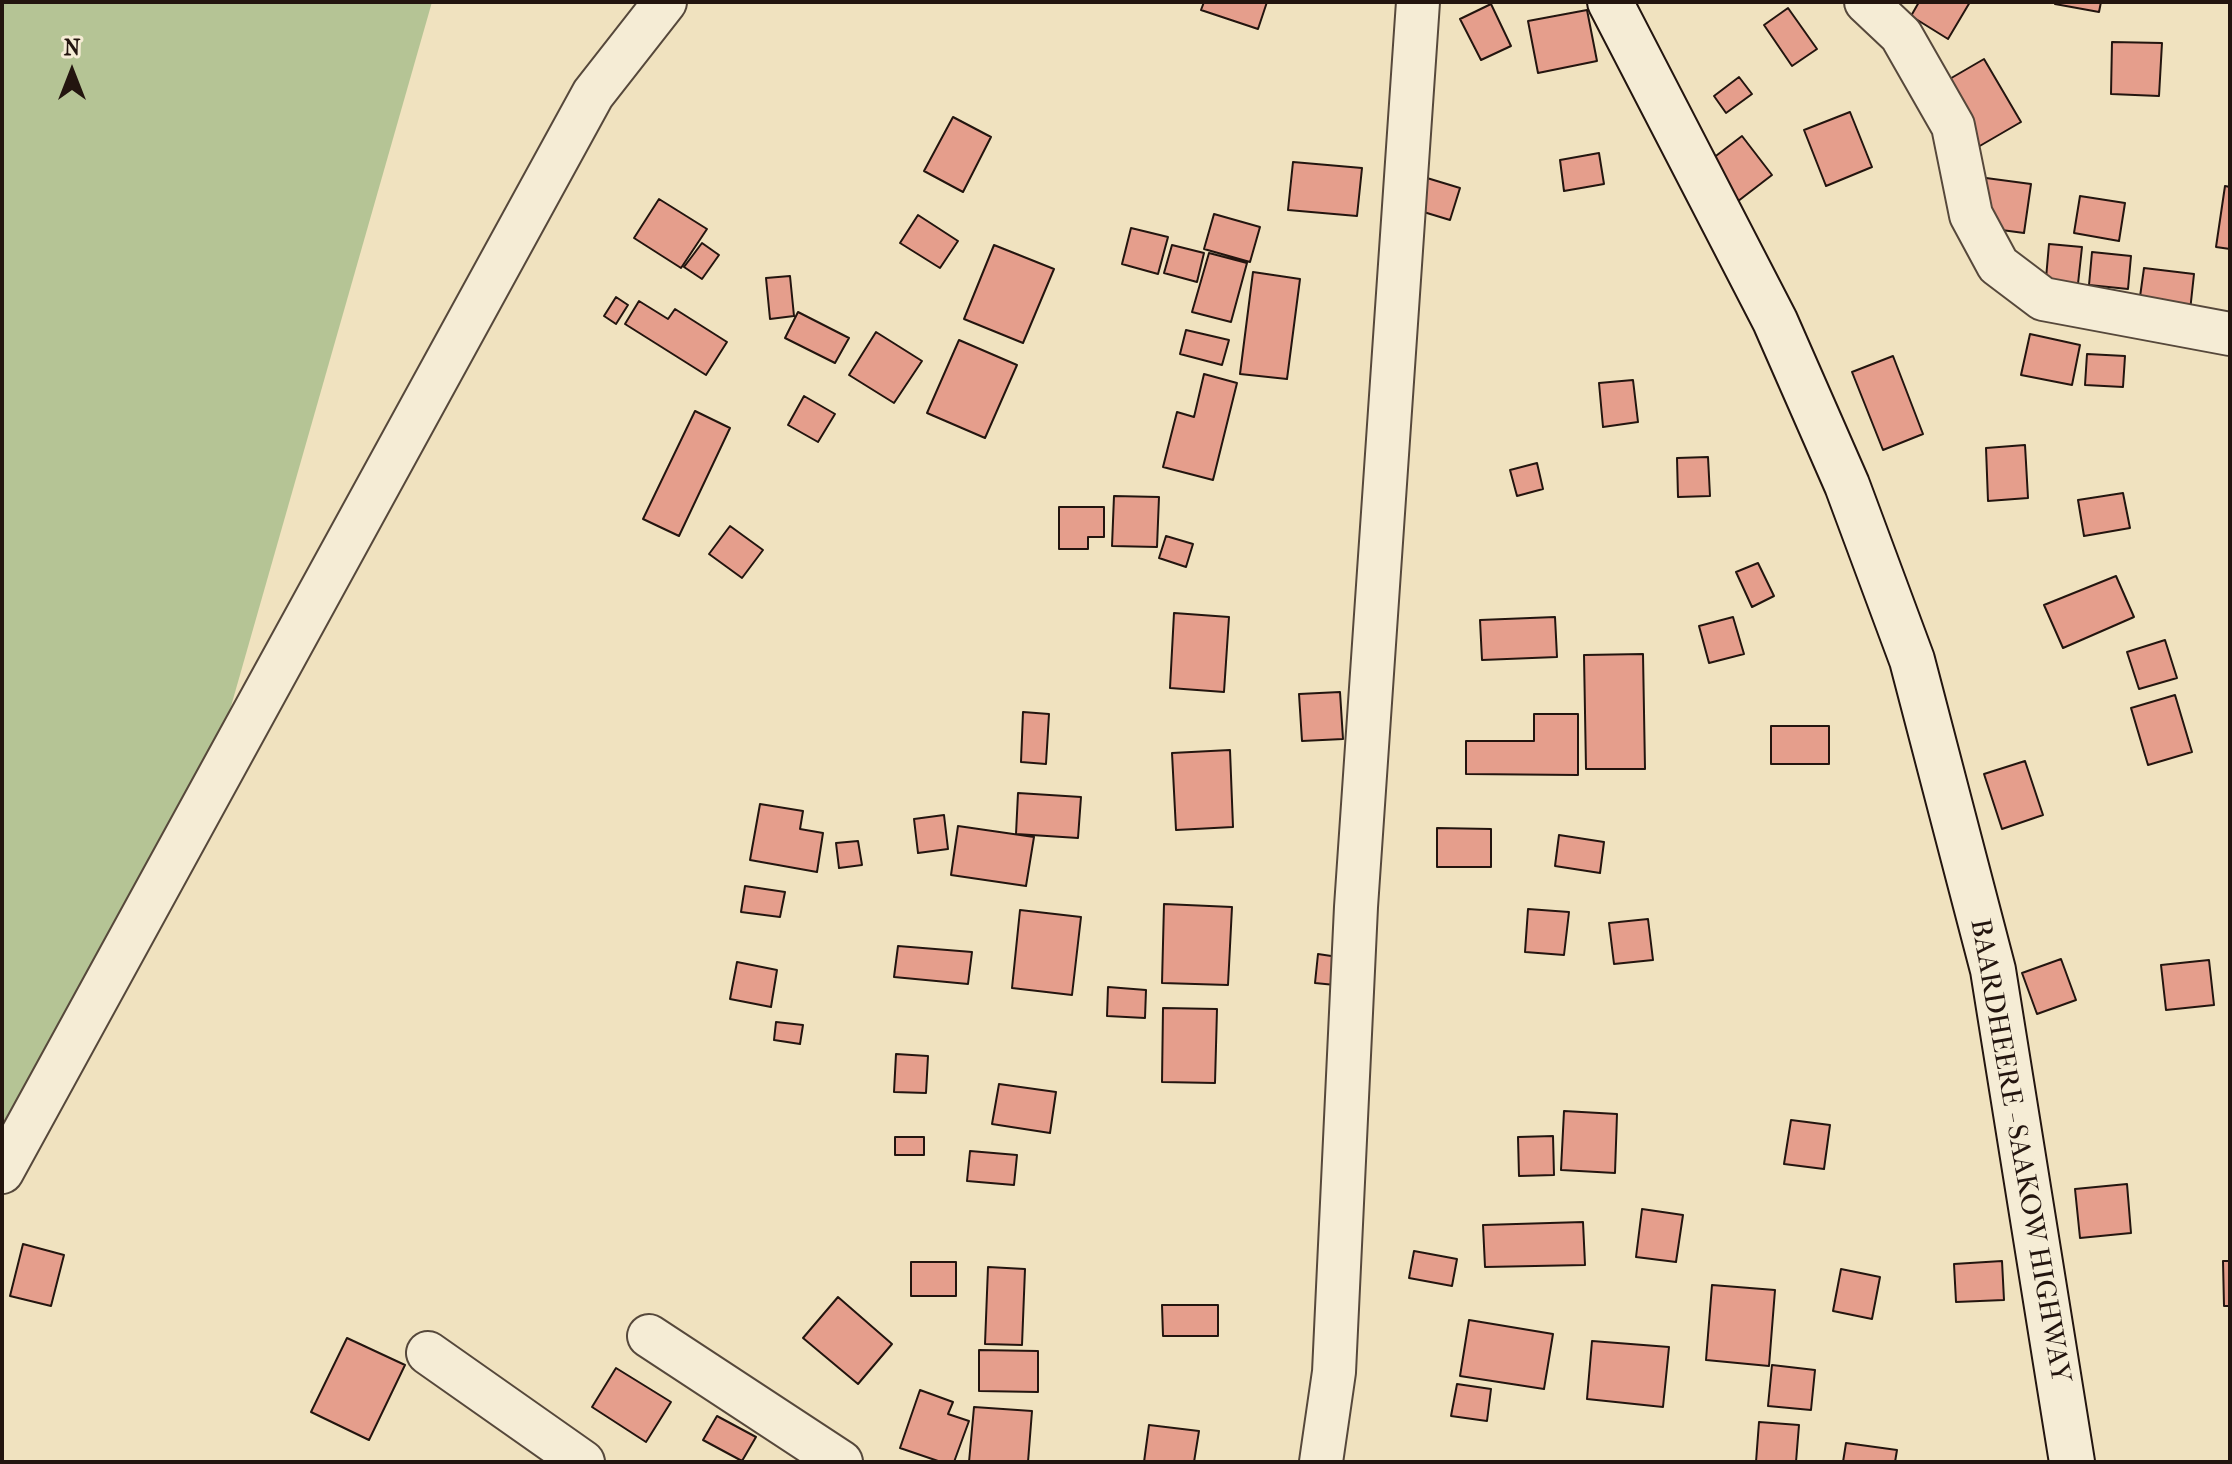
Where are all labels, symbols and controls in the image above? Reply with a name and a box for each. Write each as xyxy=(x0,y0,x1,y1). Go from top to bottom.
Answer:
north arrow xyxy=(32,32,112,112)
text: N xyxy=(64,35,80,61)
street label: BAARDHEERE - SAAKOW HIGHWAY xyxy=(1962,916,2076,1386)

